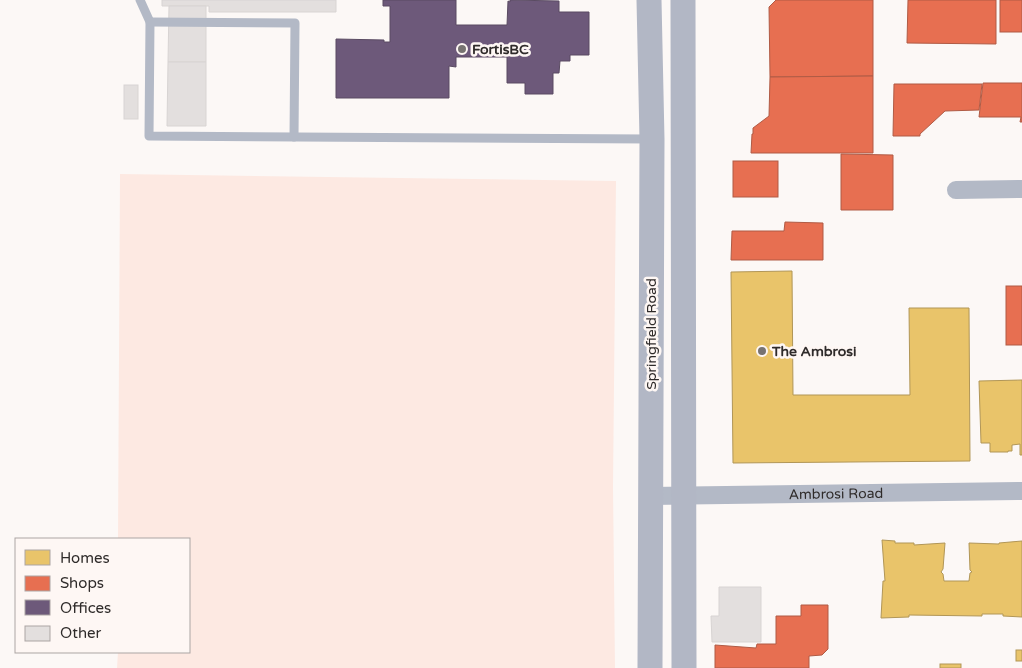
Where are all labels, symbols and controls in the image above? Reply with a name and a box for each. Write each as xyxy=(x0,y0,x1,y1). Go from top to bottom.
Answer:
place label: FortisBC xyxy=(472,41,529,58)
marker: FortisBC xyxy=(456,43,468,55)
street label: Springfield Road xyxy=(643,278,660,390)
place label: The Ambrosi xyxy=(771,343,856,360)
marker: The Ambrosi xyxy=(756,345,768,357)
street label: Ambrosi Road xyxy=(788,485,884,503)
legend xyxy=(15,538,190,653)
text: Homes xyxy=(60,549,110,567)
text: Shops xyxy=(60,574,104,592)
text: Offices xyxy=(60,599,111,617)
text: Other xyxy=(60,624,102,642)

